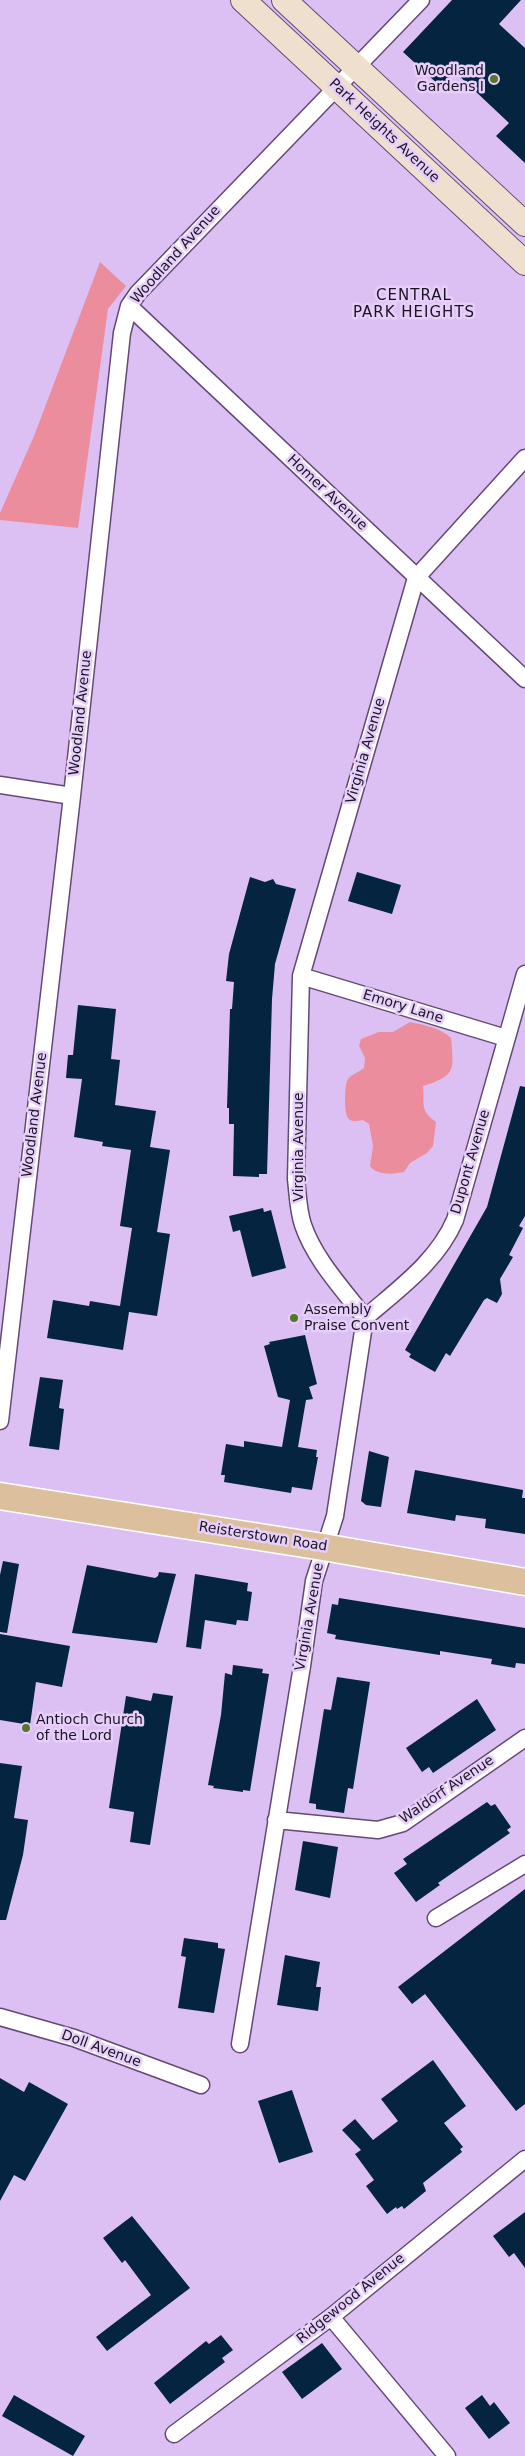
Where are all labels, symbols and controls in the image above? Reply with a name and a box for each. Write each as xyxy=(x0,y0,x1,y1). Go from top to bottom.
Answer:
place label: Woodland Gardens I xyxy=(415,63,484,95)
marker: Woodland Gardens I xyxy=(488,73,500,85)
street label: Park Heights Avenue xyxy=(325,75,443,187)
street label: Woodland Avenue xyxy=(128,203,224,307)
district label: CENTRAL PARK HEIGHTS xyxy=(351,287,477,322)
street label: Homer Avenue xyxy=(283,452,371,534)
street label: Woodland Avenue xyxy=(66,650,96,776)
street label: Virginia Avenue xyxy=(343,696,389,806)
street label: Emory Lane xyxy=(361,987,445,1027)
street label: Woodland Avenue xyxy=(19,1052,51,1178)
street label: Virginia Avenue xyxy=(291,1092,307,1202)
street label: Dupont Avenue xyxy=(448,1108,494,1216)
place label: Assembly Praise Convent xyxy=(304,1302,409,1334)
marker: Assembly Praise Convent xyxy=(288,1312,300,1324)
street label: Reisterstown Road xyxy=(197,1519,329,1555)
street label: Virginia Avenue xyxy=(292,1562,328,1672)
place label: Antioch Church of the Lord xyxy=(36,1712,143,1744)
marker: Antioch Church of the Lord xyxy=(20,1722,32,1734)
street label: Waldorf Avenue xyxy=(397,1752,497,1828)
street label: Doll Avenue xyxy=(59,2027,143,2071)
street label: Ridgewood Avenue xyxy=(294,2250,408,2348)

